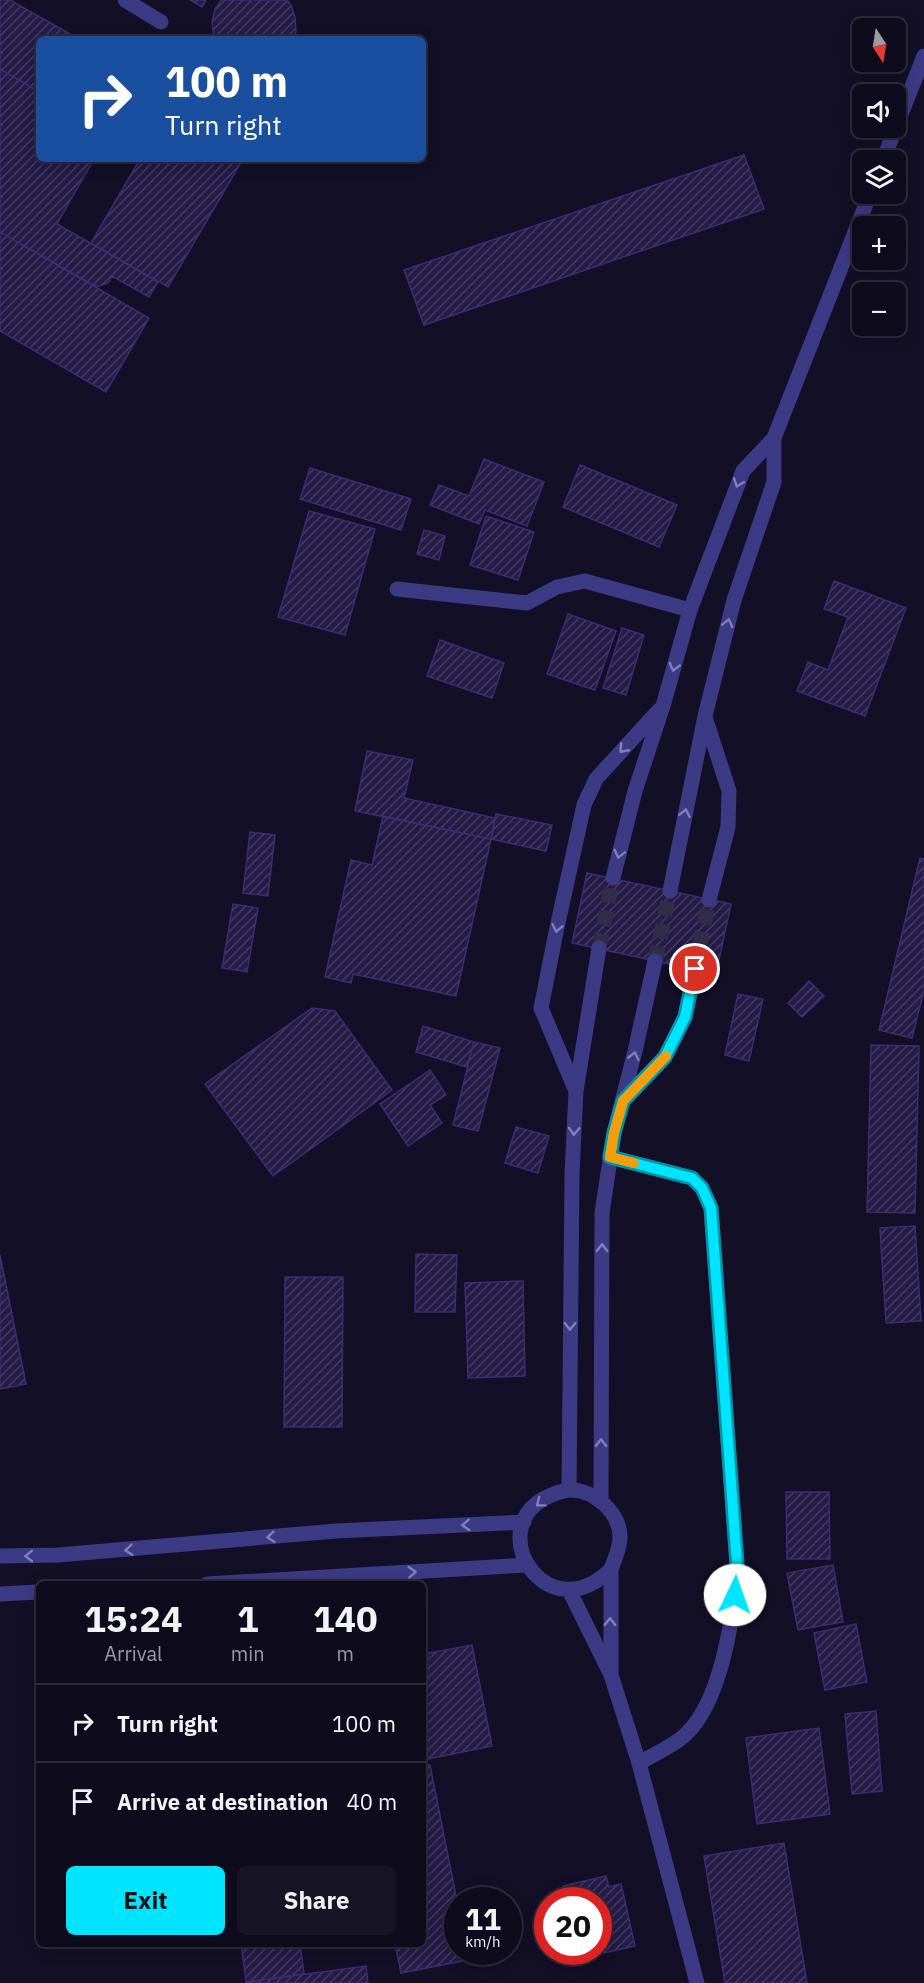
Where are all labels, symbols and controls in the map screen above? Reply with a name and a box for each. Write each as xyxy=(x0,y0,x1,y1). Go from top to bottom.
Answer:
north arrow xyxy=(852,18,906,72)
map controls xyxy=(852,18,906,336)
text: 100 m xyxy=(165,54,288,109)
icon: right xyxy=(66,60,144,138)
button: sound xyxy=(852,84,906,138)
text: Turn right xyxy=(165,107,282,142)
button: layers xyxy=(852,150,906,204)
button: + xyxy=(852,216,906,270)
button: − xyxy=(852,282,906,336)
one-way arrow xyxy=(733,477,746,488)
one-way arrow xyxy=(721,618,734,628)
one-way arrow xyxy=(669,661,681,672)
one-way arrow xyxy=(619,742,630,753)
one-way arrow xyxy=(678,808,691,818)
one-way arrow xyxy=(613,849,626,859)
one-way arrow xyxy=(551,922,564,932)
pin xyxy=(669,943,720,994)
icon: arrive xyxy=(678,952,711,985)
one-way arrow xyxy=(626,1051,639,1061)
one-way arrow xyxy=(567,1126,580,1135)
one-way arrow xyxy=(596,1243,608,1252)
one-way arrow xyxy=(564,1321,576,1330)
one-way arrow xyxy=(595,1438,607,1447)
one-way arrow xyxy=(535,1495,546,1506)
one-way arrow xyxy=(461,1518,470,1531)
one-way arrow xyxy=(267,1530,276,1543)
one-way arrow xyxy=(124,1543,133,1556)
one-way arrow xyxy=(24,1549,33,1562)
position arrow xyxy=(703,1563,767,1627)
one-way arrow xyxy=(407,1566,416,1579)
text: 15:24 xyxy=(84,1595,183,1642)
text: 1 xyxy=(237,1595,259,1642)
text: 140 xyxy=(313,1595,378,1642)
one-way arrow xyxy=(604,1617,616,1626)
text: Arrival xyxy=(104,1640,163,1667)
text: min xyxy=(231,1640,265,1667)
text: m xyxy=(337,1640,354,1667)
icon: right xyxy=(66,1707,99,1740)
text: Turn right xyxy=(117,1709,218,1738)
text: 100 m xyxy=(332,1709,396,1738)
icon: arrive xyxy=(66,1785,99,1818)
text: Arrive at destination xyxy=(117,1787,328,1816)
text: 40 m xyxy=(346,1787,397,1816)
button: Exit xyxy=(66,1866,225,1935)
button: Share xyxy=(237,1866,396,1935)
speed limit sign: 20 xyxy=(534,1887,612,1965)
text: 11 xyxy=(465,1899,501,1938)
text: km/h xyxy=(465,1932,501,1951)

